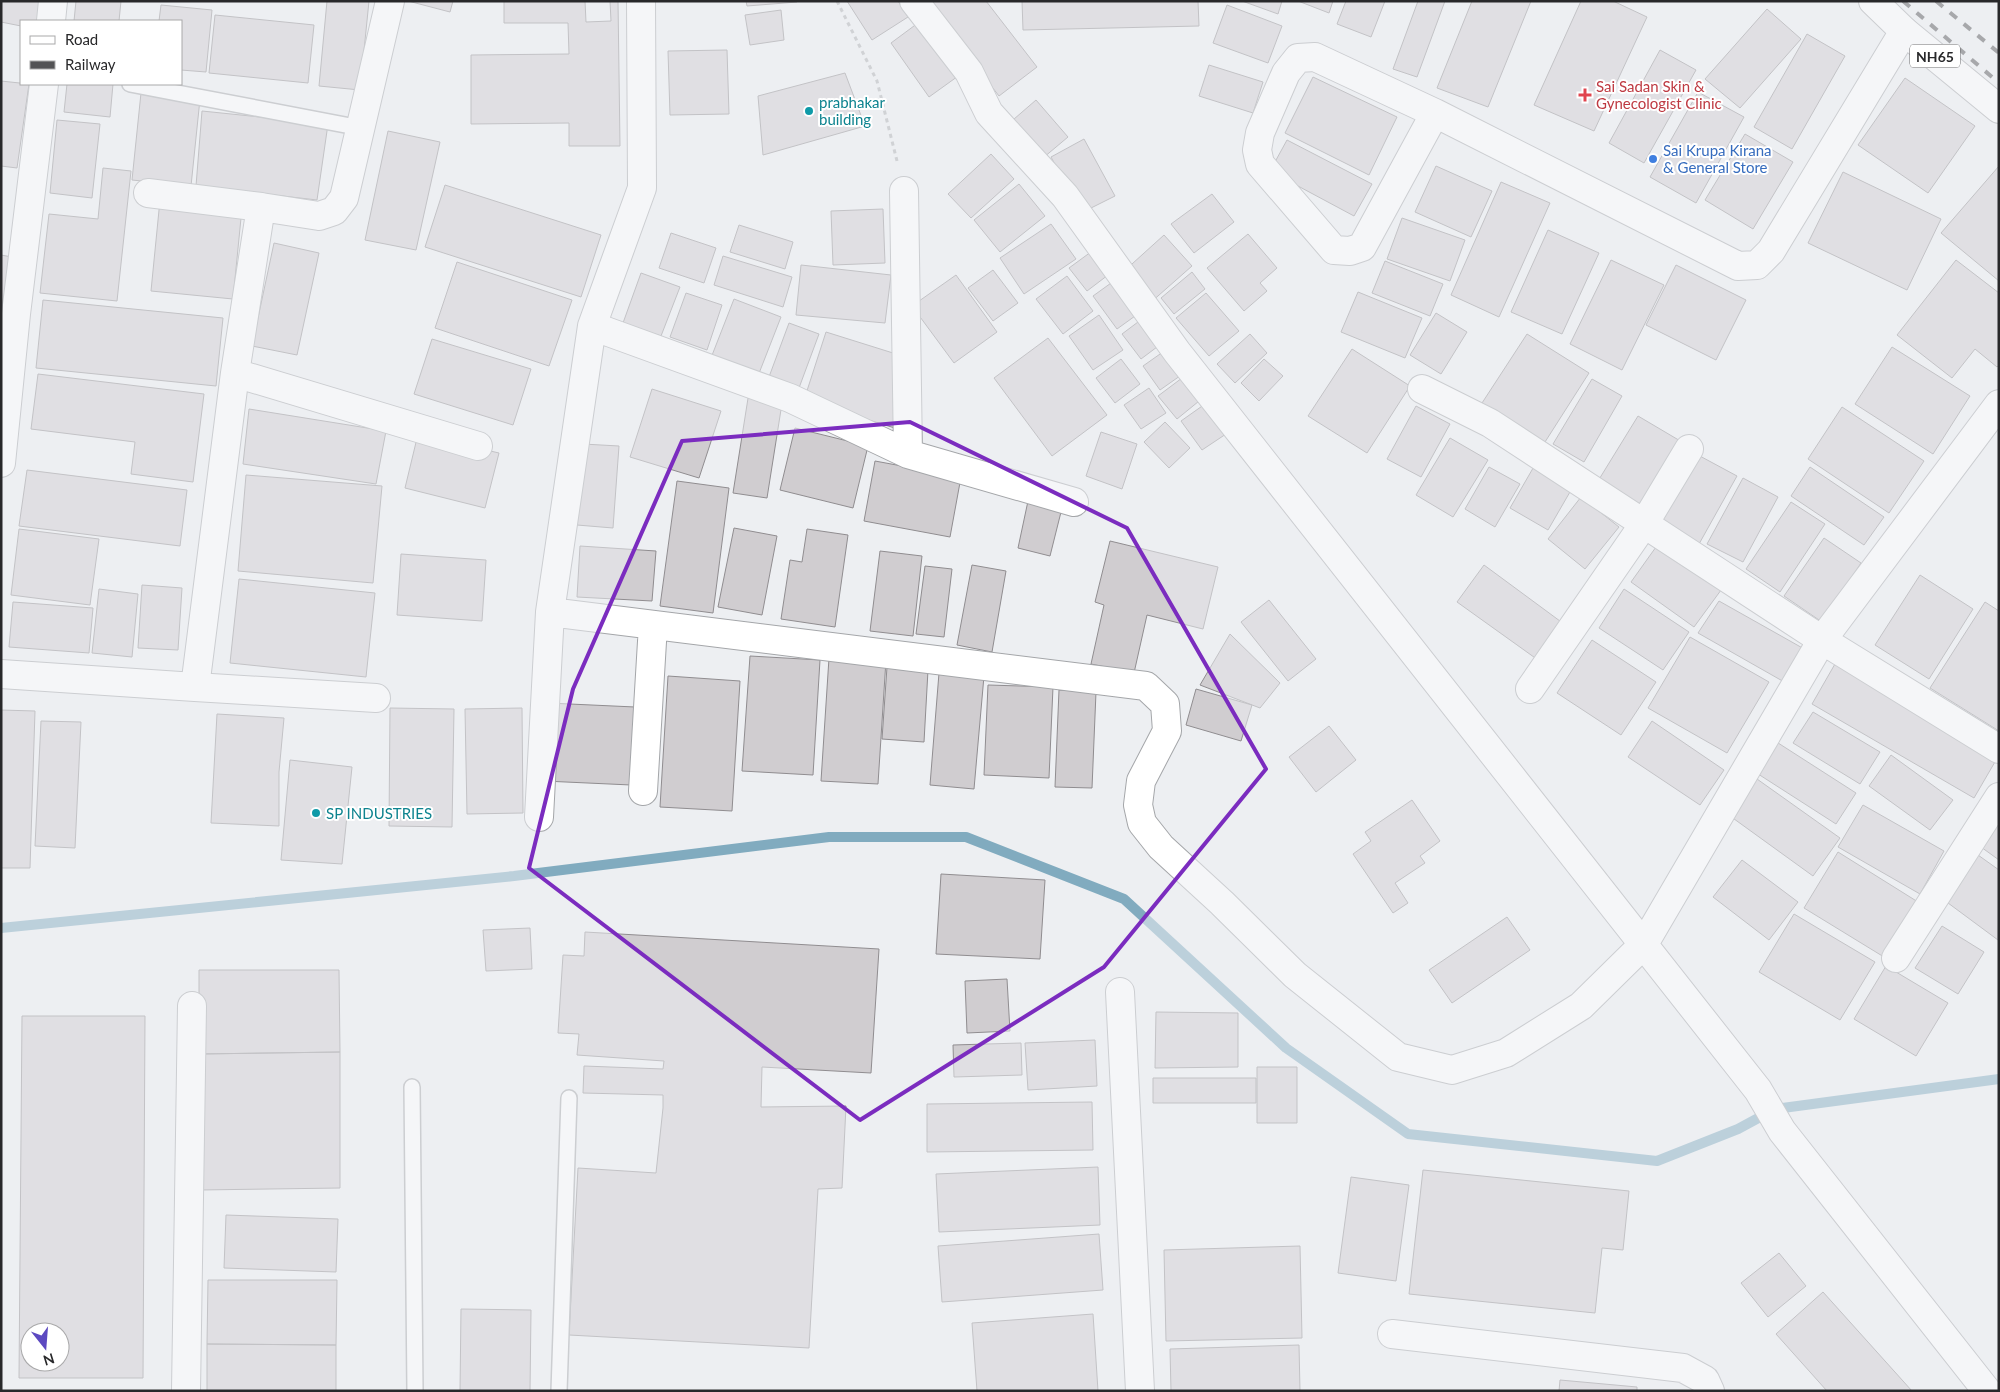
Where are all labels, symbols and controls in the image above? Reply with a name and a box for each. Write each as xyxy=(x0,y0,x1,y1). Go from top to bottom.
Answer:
legend xyxy=(20,20,182,85)
text: Road xyxy=(65,30,98,48)
road number: NH65 xyxy=(1910,44,1960,68)
text: Railway xyxy=(65,55,116,73)
place label: Sai Sadan Skin & Gynecologist Clinic xyxy=(1596,77,1722,112)
marker: Sai Sadan Skin & Gynecologist Clinic xyxy=(1578,88,1592,102)
place label: prabhakar building xyxy=(819,93,886,128)
marker: prabhakar building xyxy=(803,105,815,117)
place label: Sai Krupa Kirana & General Store xyxy=(1663,141,1772,176)
marker: Sai Krupa Kirana & General Store xyxy=(1647,153,1659,165)
place label: SP INDUSTRIES xyxy=(326,804,432,822)
marker: SP INDUSTRIES xyxy=(310,807,322,819)
north arrow xyxy=(20,1322,70,1372)
text: N xyxy=(41,1350,57,1370)

